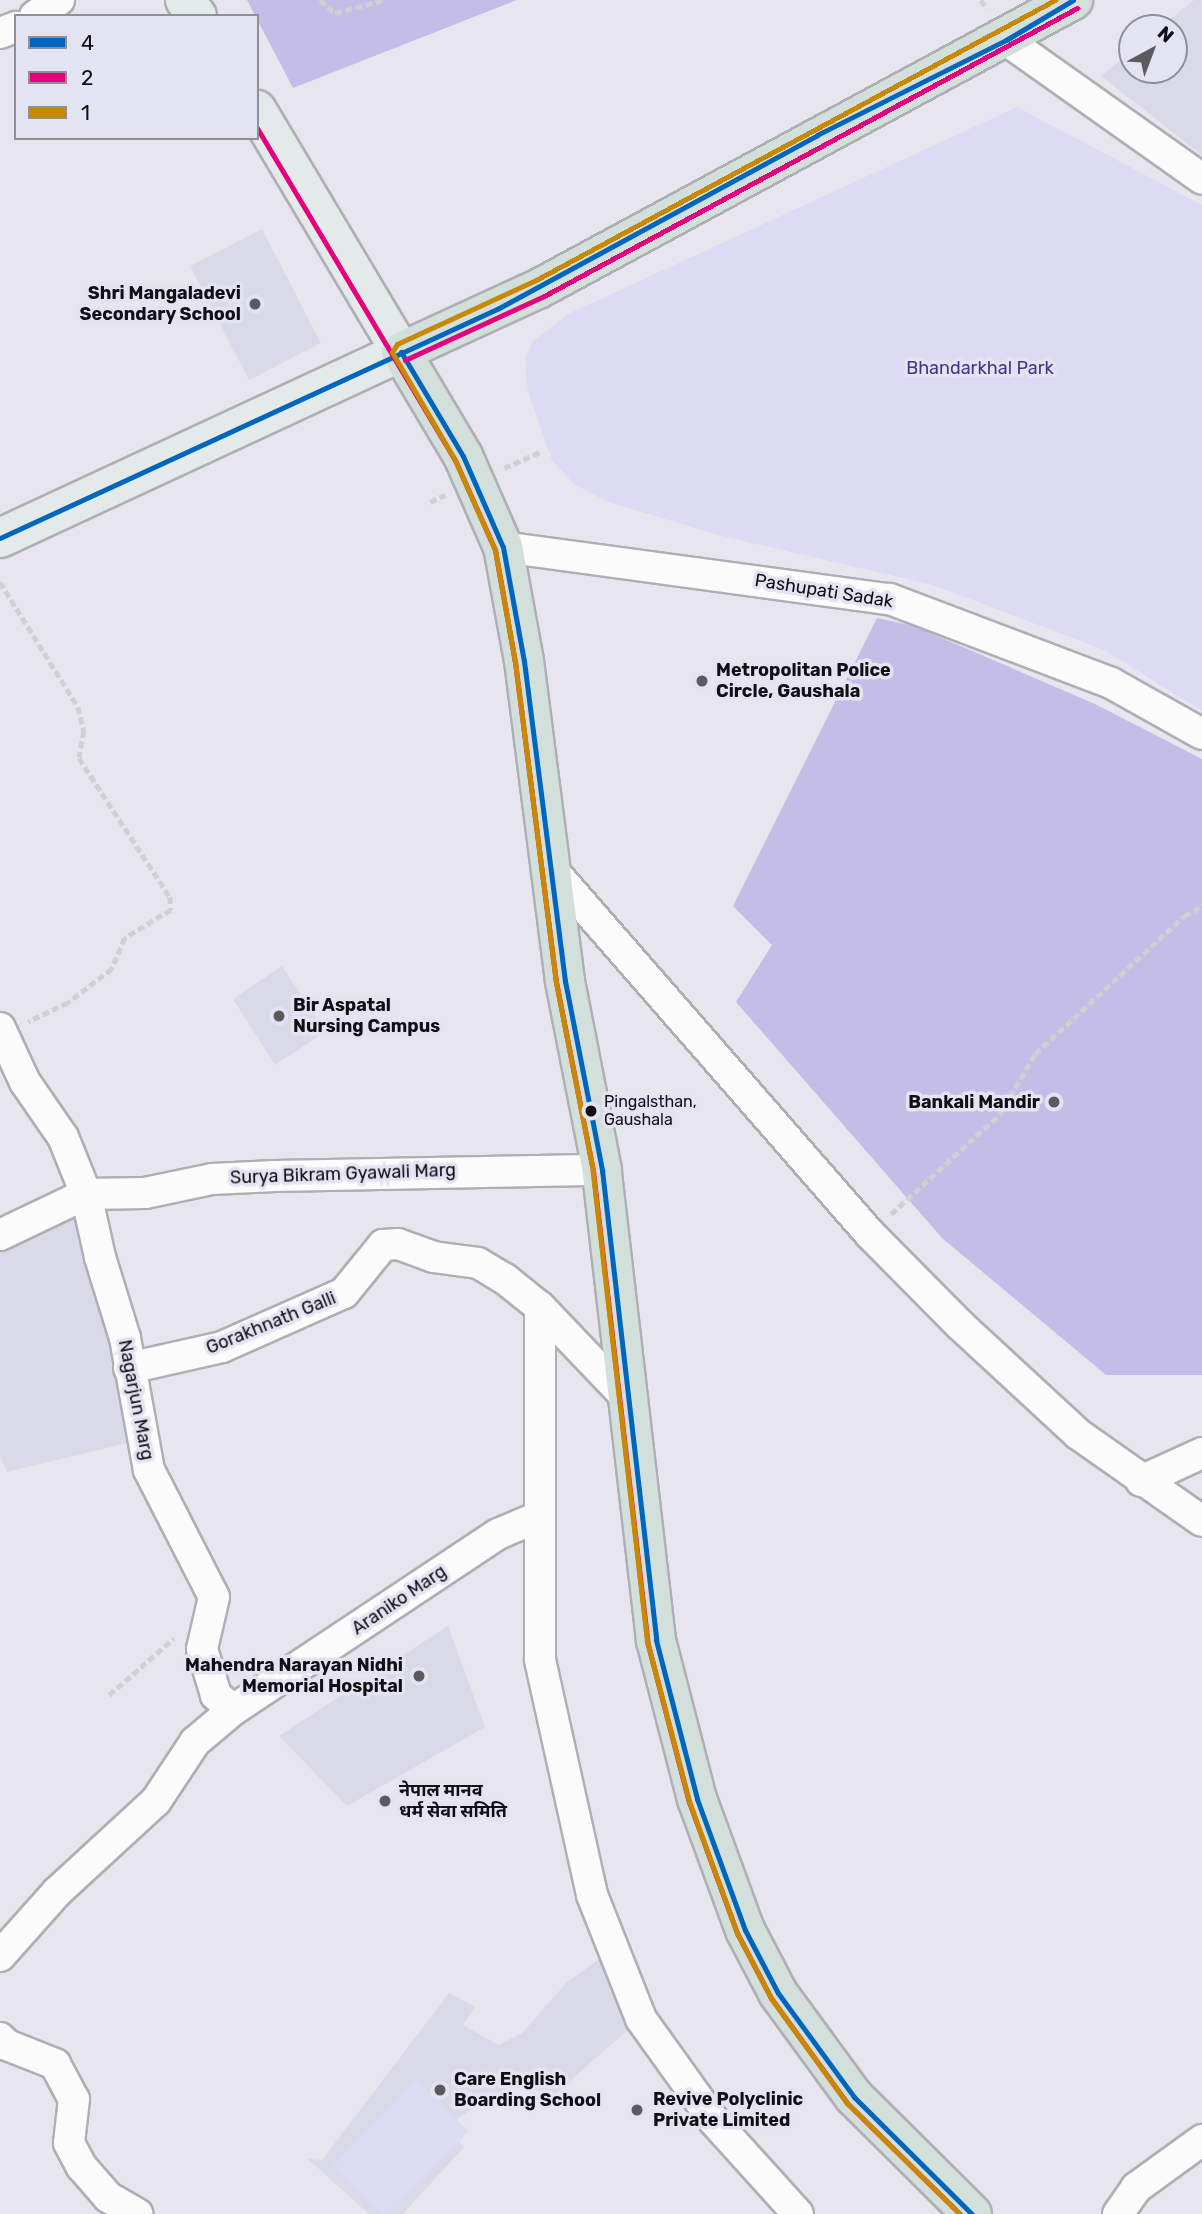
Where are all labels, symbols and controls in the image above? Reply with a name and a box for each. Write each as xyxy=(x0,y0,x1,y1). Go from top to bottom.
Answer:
legend xyxy=(14,14,259,140)
north arrow xyxy=(1118,14,1188,84)
text: N xyxy=(1153,21,1178,47)
text: 4 xyxy=(81,30,94,55)
text: 2 xyxy=(81,65,93,90)
text: 1 xyxy=(81,100,90,125)
place label: Shri Mangaladevi Secondary School xyxy=(79,283,241,326)
marker: Shri Mangaladevi Secondary School xyxy=(247,296,263,312)
park label: Bhandarkhal Park xyxy=(906,357,1054,379)
street label: Pashupati Sadak xyxy=(753,569,895,613)
place label: Metropolitan Police Circle, Gaushala xyxy=(716,660,891,702)
marker: Metropolitan Police Circle, Gaushala xyxy=(694,673,710,689)
place label: Bir Aspatal Nursing Campus xyxy=(293,995,440,1038)
marker: Bir Aspatal Nursing Campus xyxy=(271,1008,287,1024)
place label: Bankali Mandir xyxy=(908,1091,1040,1113)
place label: Pingalsthan, Gaushala xyxy=(604,1092,697,1130)
marker: Bankali Mandir xyxy=(1046,1094,1062,1110)
marker: Pingalsthan, Gaushala xyxy=(584,1104,598,1118)
street label: Surya Bikram Gyawali Marg xyxy=(230,1159,456,1189)
street label: Gorakhnath Galli xyxy=(203,1287,339,1359)
street label: Nagarjun Marg xyxy=(114,1338,158,1462)
street label: Araniko Marg xyxy=(348,1561,450,1639)
place label: Mahendra Narayan Nidhi Memorial Hospital xyxy=(185,1655,403,1698)
marker: Mahendra Narayan Nidhi Memorial Hospital xyxy=(409,1666,429,1686)
place label: नेपाल मानव धर्म सेवा समिति xyxy=(399,1780,507,1823)
marker: नेपाल मानव धर्म सेवा समिति xyxy=(377,1793,393,1809)
place label: Care English Boarding School xyxy=(454,2069,601,2112)
marker: Care English Boarding School xyxy=(432,2082,448,2098)
place label: Revive Polyclinic Private Limited xyxy=(653,2089,803,2132)
marker: Revive Polyclinic Private Limited xyxy=(627,2100,647,2120)

